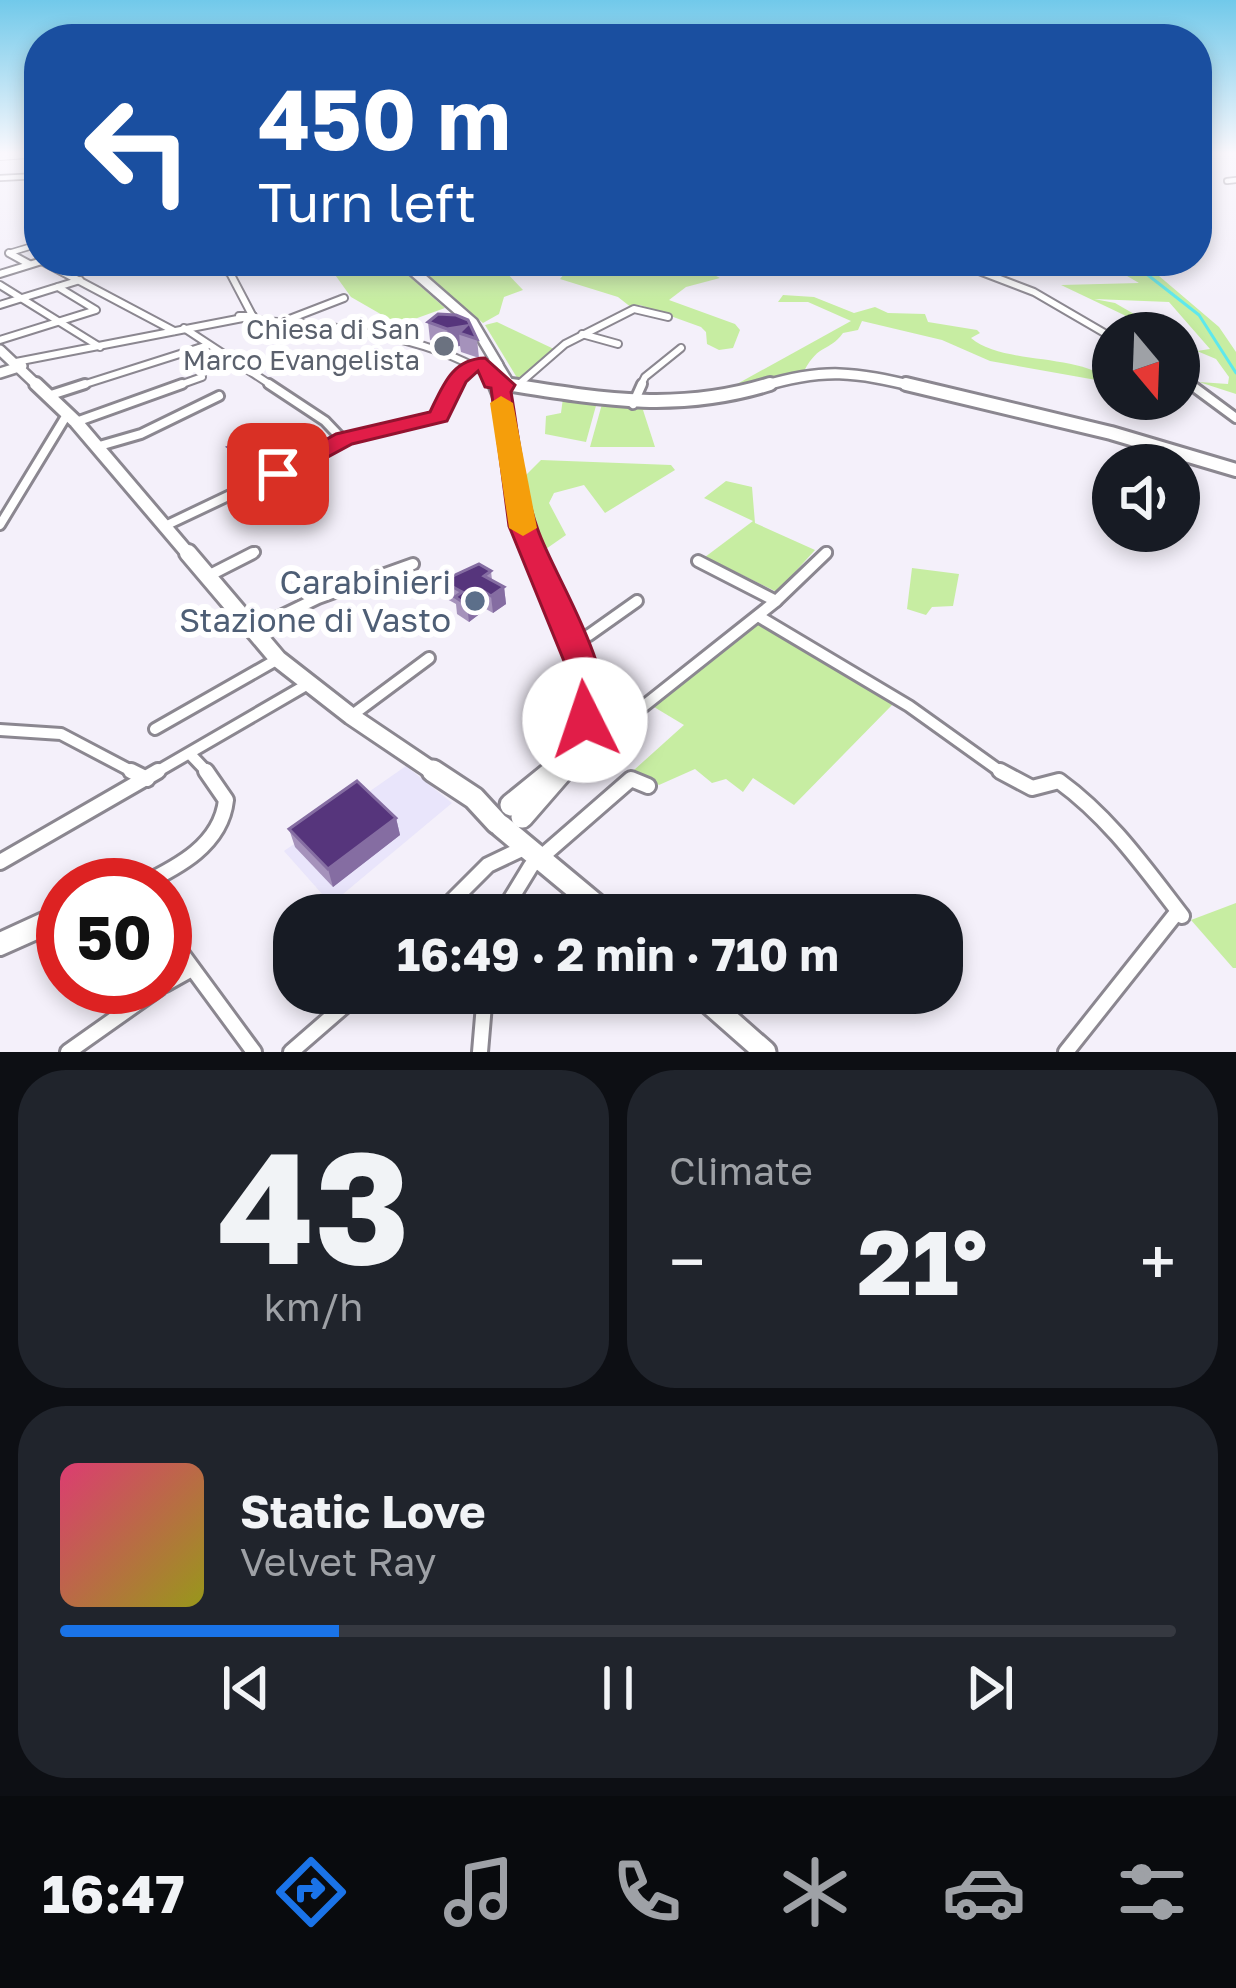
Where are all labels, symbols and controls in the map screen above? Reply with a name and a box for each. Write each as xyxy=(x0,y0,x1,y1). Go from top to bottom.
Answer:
text: 450 m xyxy=(258,68,511,168)
icon: left xyxy=(60,72,216,228)
text: Turn left xyxy=(258,169,476,234)
north arrow xyxy=(1092,312,1200,420)
map controls xyxy=(1092,312,1200,552)
place label: Chiesa di San Marco Evangelista xyxy=(183,313,420,376)
marker: Chiesa di San Marco Evangelista xyxy=(431,333,457,359)
pin xyxy=(227,423,329,525)
icon: arrive xyxy=(245,441,311,507)
button: sound xyxy=(1092,444,1200,552)
place label: Carabinieri Stazione di Vasto xyxy=(179,562,451,639)
marker: Carabinieri Stazione di Vasto xyxy=(462,588,488,614)
position arrow xyxy=(522,657,648,783)
speed limit sign: 50 xyxy=(36,858,192,1014)
text: 16:49 · 2 min · 710 m xyxy=(397,927,839,981)
text: 43 xyxy=(217,1111,410,1298)
text: Climate xyxy=(669,1147,813,1194)
text: 21° xyxy=(857,1207,988,1315)
text: − xyxy=(669,1221,705,1301)
text: + xyxy=(1140,1221,1176,1301)
text: km/h xyxy=(264,1283,363,1330)
text: Static Love xyxy=(240,1484,486,1538)
text: Velvet Ray xyxy=(240,1538,436,1585)
icon: previous xyxy=(213,1655,279,1721)
icon: pause xyxy=(585,1655,651,1721)
icon: next xyxy=(957,1655,1023,1721)
icon: directions xyxy=(269,1850,353,1934)
icon: music xyxy=(437,1850,521,1934)
icon: phone xyxy=(605,1850,689,1934)
icon: climate xyxy=(773,1850,857,1934)
icon: car xyxy=(942,1850,1026,1934)
icon: filters xyxy=(1110,1850,1194,1934)
text: 16:47 xyxy=(42,1860,185,1925)

